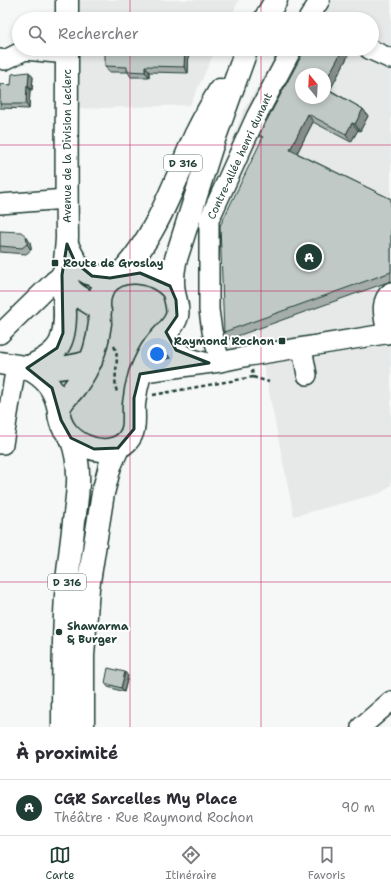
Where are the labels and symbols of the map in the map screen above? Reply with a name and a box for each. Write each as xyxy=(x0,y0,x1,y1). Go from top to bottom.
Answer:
street label: Avenue de la Division Leclerc xyxy=(60,68,75,223)
north arrow xyxy=(295,68,331,104)
street label: Contre-allée henri dunant xyxy=(204,90,276,222)
road number: D 316 xyxy=(164,155,202,171)
pin: A xyxy=(296,242,322,272)
place label: Route de Groslay xyxy=(63,256,164,271)
marker: Route de Groslay xyxy=(50,258,60,268)
place label: Raymond Rochon xyxy=(174,334,275,349)
marker: Raymond Rochon xyxy=(277,336,287,346)
your location xyxy=(147,344,167,364)
road number: D 316 xyxy=(48,574,86,590)
place label: Shawarma & Burger xyxy=(67,619,129,647)
marker: Shawarma & Burger xyxy=(54,627,64,637)

